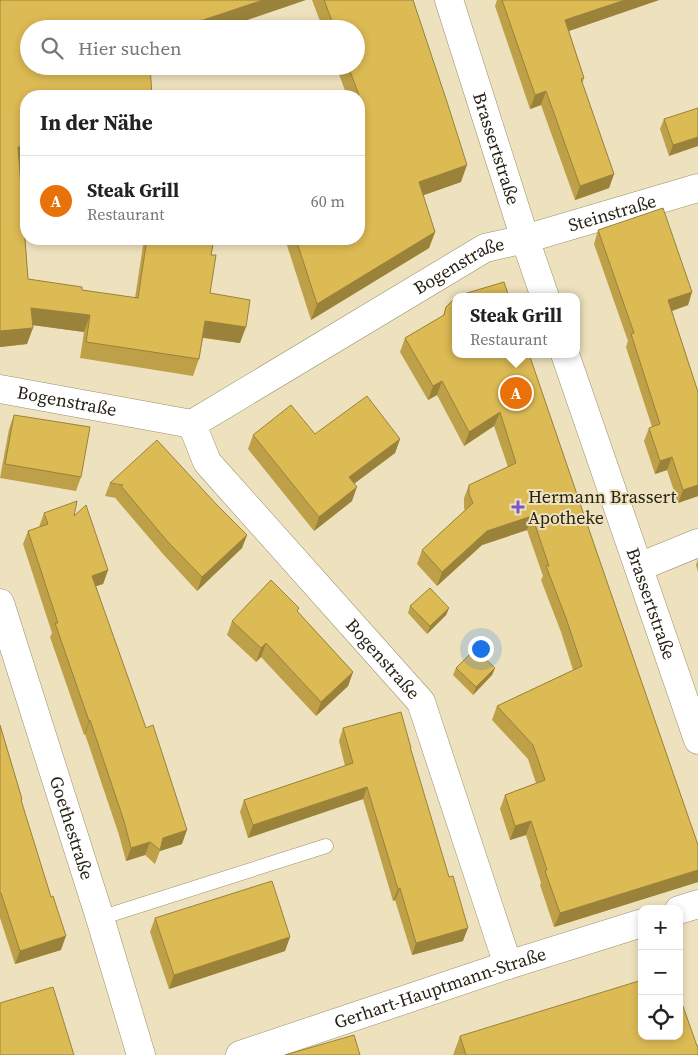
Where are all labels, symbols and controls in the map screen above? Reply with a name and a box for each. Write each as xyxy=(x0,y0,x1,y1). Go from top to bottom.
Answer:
search box xyxy=(20,20,365,75)
icon: search xyxy=(38,34,66,62)
text: Hier suchen xyxy=(78,35,182,61)
street label: Brassertstraße xyxy=(467,89,526,208)
text: In der Nähe xyxy=(40,108,153,137)
text: Steak Grill xyxy=(87,177,179,203)
street label: Steinstraße xyxy=(565,188,659,238)
text: A xyxy=(51,190,61,212)
text: 60 m xyxy=(311,190,345,212)
text: Restaurant xyxy=(87,203,165,225)
street label: Bogenstraße xyxy=(409,231,506,300)
popup xyxy=(452,293,580,358)
text: Steak Grill xyxy=(470,302,562,328)
text: Restaurant xyxy=(470,328,547,350)
pin: A xyxy=(500,374,532,412)
street label: Bogenstraße xyxy=(15,379,119,422)
place label: Hermann Brassert Apotheke xyxy=(528,484,677,530)
marker: Hermann Brassert Apotheke xyxy=(512,501,524,513)
street label: Brassertstraße xyxy=(621,544,682,663)
street label: Bogenstraße xyxy=(340,613,426,705)
your location xyxy=(468,636,494,662)
street label: Goethestraße xyxy=(44,773,100,883)
map controls xyxy=(638,905,683,1040)
button: + xyxy=(638,905,683,950)
street label: Gerhart-Hauptmann-Straße xyxy=(331,941,549,1035)
button: − xyxy=(638,950,683,995)
button: locate xyxy=(638,995,683,1040)

